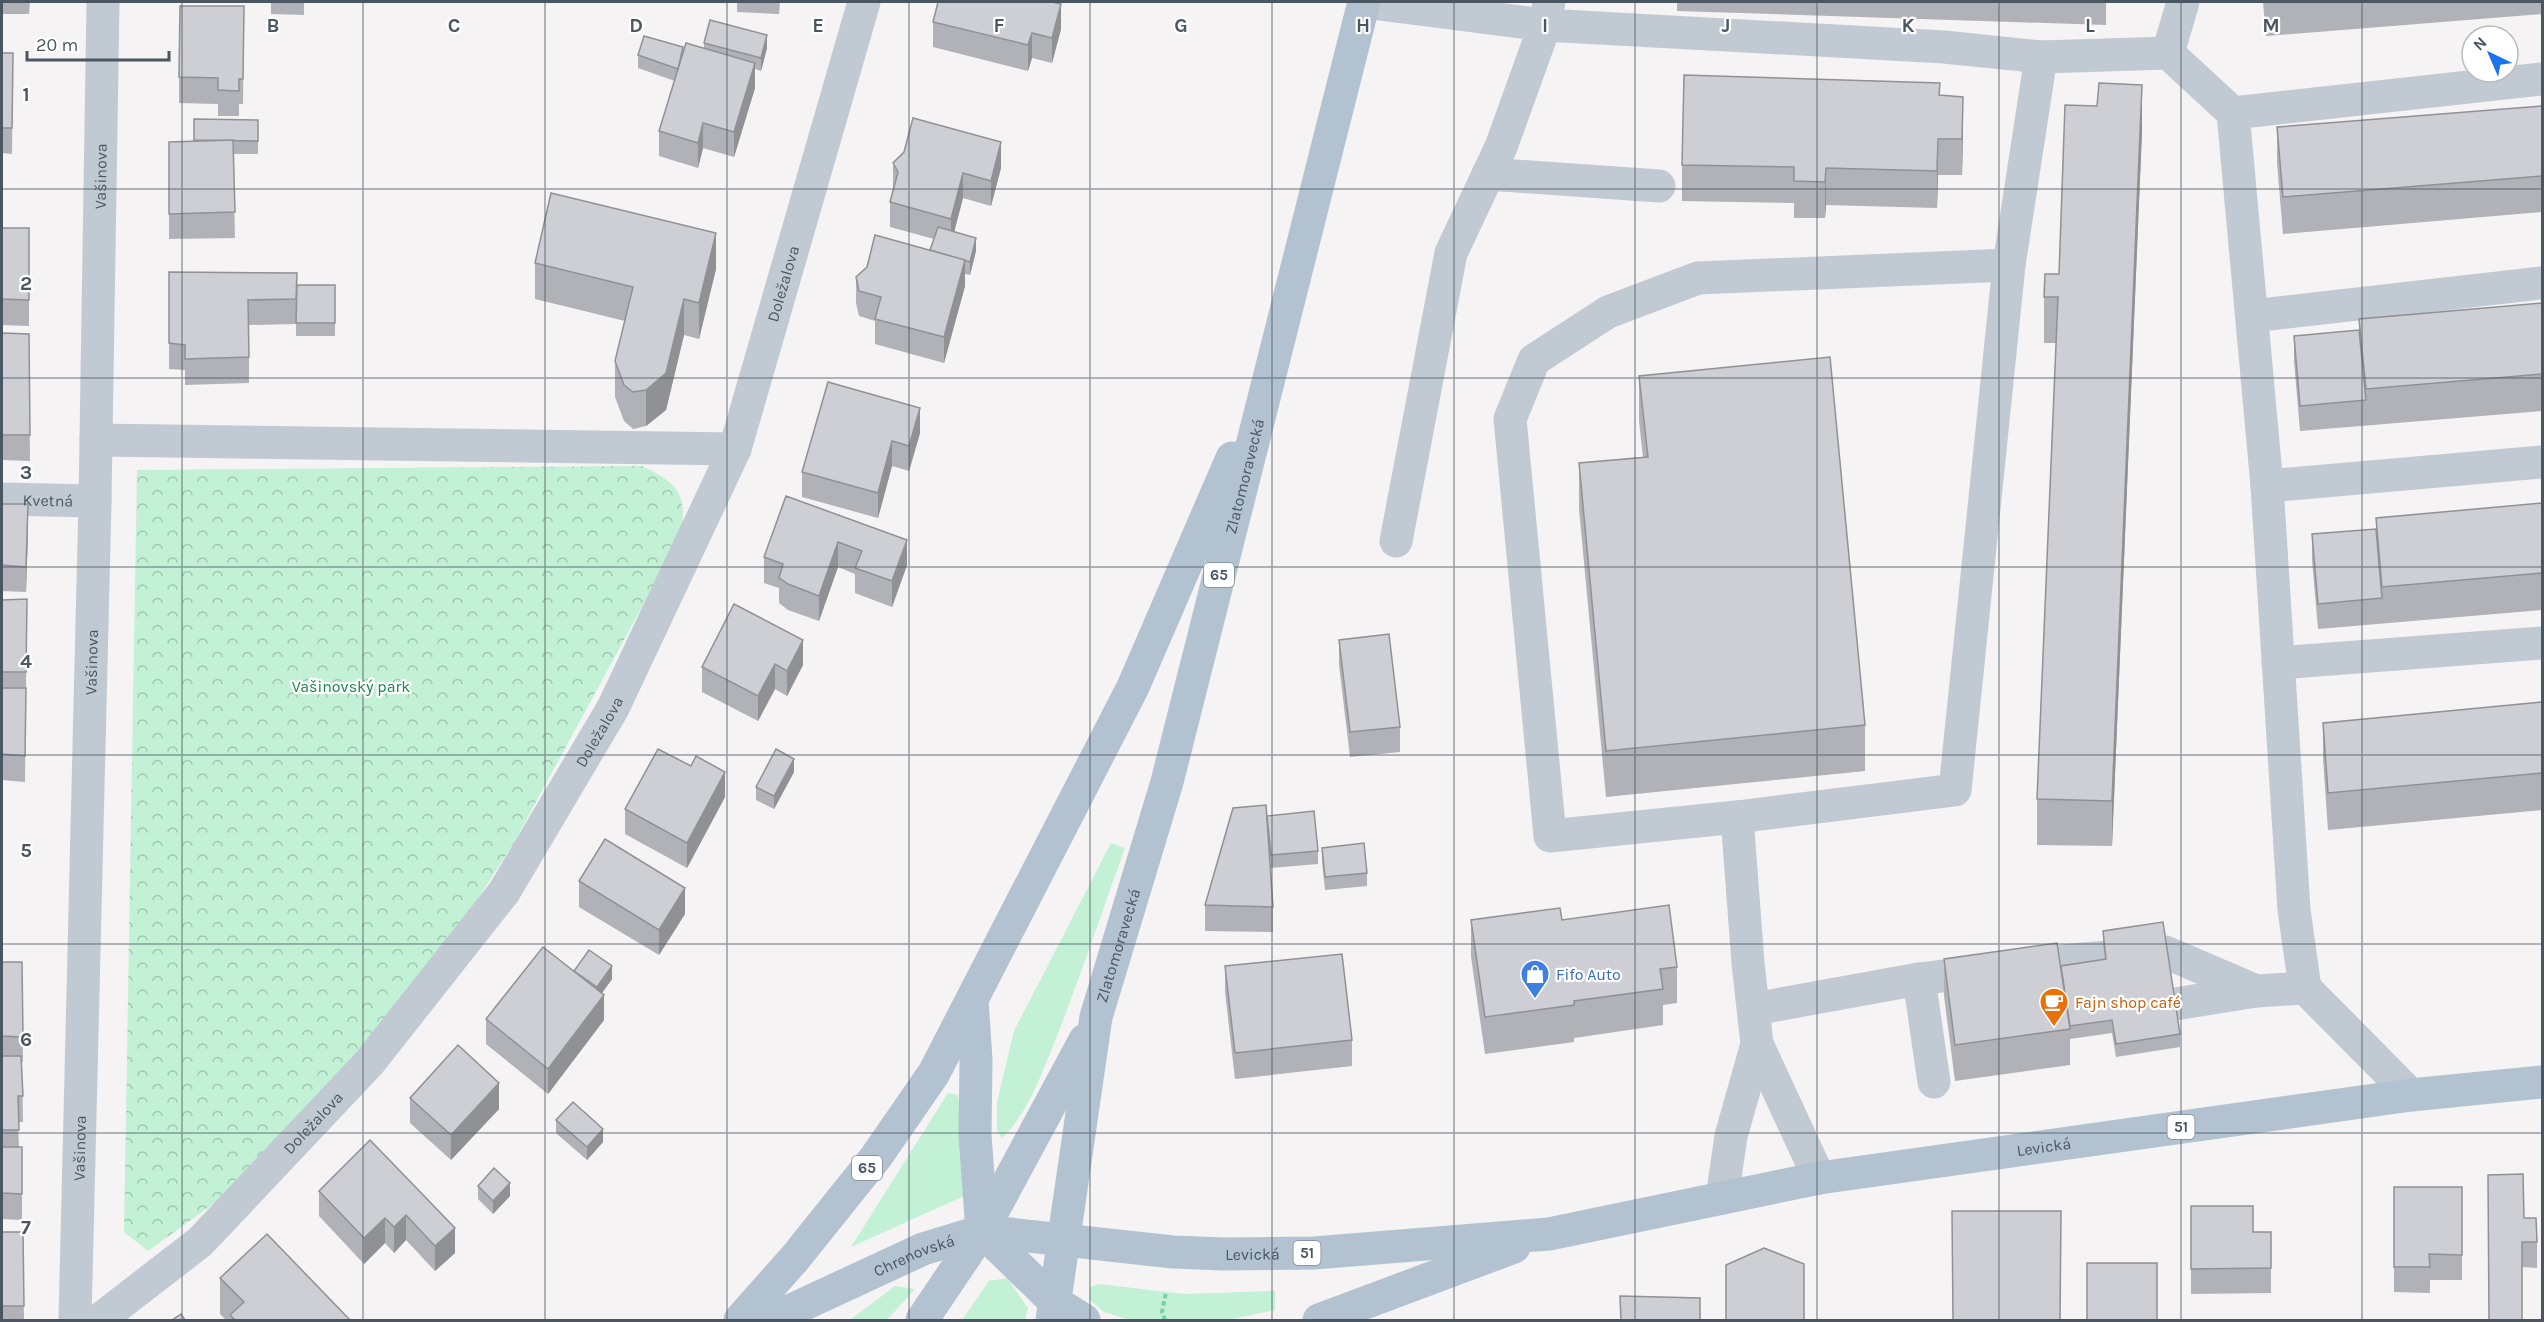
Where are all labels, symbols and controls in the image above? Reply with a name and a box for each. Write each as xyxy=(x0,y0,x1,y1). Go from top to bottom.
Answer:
text: B xyxy=(267,14,279,37)
text: C xyxy=(448,14,460,37)
text: D xyxy=(629,14,643,37)
text: E xyxy=(812,14,824,37)
text: F xyxy=(994,14,1005,37)
text: G xyxy=(1174,14,1188,37)
text: H xyxy=(1356,14,1370,37)
text: I xyxy=(1542,14,1548,37)
text: J xyxy=(1722,14,1730,37)
text: K xyxy=(1901,14,1915,37)
text: L xyxy=(2085,14,2095,37)
text: M xyxy=(2262,14,2280,37)
scale bar xyxy=(27,24,170,62)
north arrow xyxy=(2460,24,2520,84)
text: N xyxy=(2469,33,2491,54)
text: 20 m xyxy=(36,34,78,56)
text: 1 xyxy=(22,83,30,106)
street label: Vašinova xyxy=(90,143,110,209)
street label: Doležalova xyxy=(763,243,803,324)
text: 2 xyxy=(20,272,32,295)
street label: Zlatomoravecká xyxy=(1221,417,1268,536)
text: 3 xyxy=(20,461,32,484)
street label: Kvetná xyxy=(23,490,73,510)
road number: 65 xyxy=(1204,563,1234,587)
street label: Vašinova xyxy=(81,629,101,695)
text: 4 xyxy=(20,650,32,673)
park label: Vašinovský park xyxy=(292,677,410,696)
street label: Doležalova xyxy=(571,693,627,770)
text: 5 xyxy=(20,839,32,862)
street label: Zlatomoravecká xyxy=(1091,886,1144,1005)
shop icon: Fifo Auto xyxy=(1519,958,1551,1000)
place label: Fifo Auto xyxy=(1556,965,1621,984)
cafe icon: Fajn shop café xyxy=(2038,986,2070,1028)
place label: Fajn shop café xyxy=(2075,993,2181,1012)
text: 6 xyxy=(20,1028,32,1051)
street label: Doležalova xyxy=(279,1087,347,1158)
street label: Vašinova xyxy=(69,1115,89,1181)
road number: 51 xyxy=(2168,1115,2194,1139)
street label: Levická xyxy=(2015,1133,2072,1160)
road number: 65 xyxy=(852,1156,882,1180)
text: 7 xyxy=(21,1216,31,1239)
street label: Chrenovská xyxy=(870,1230,957,1280)
road number: 51 xyxy=(1294,1241,1320,1265)
street label: Levická xyxy=(1225,1244,1280,1263)

